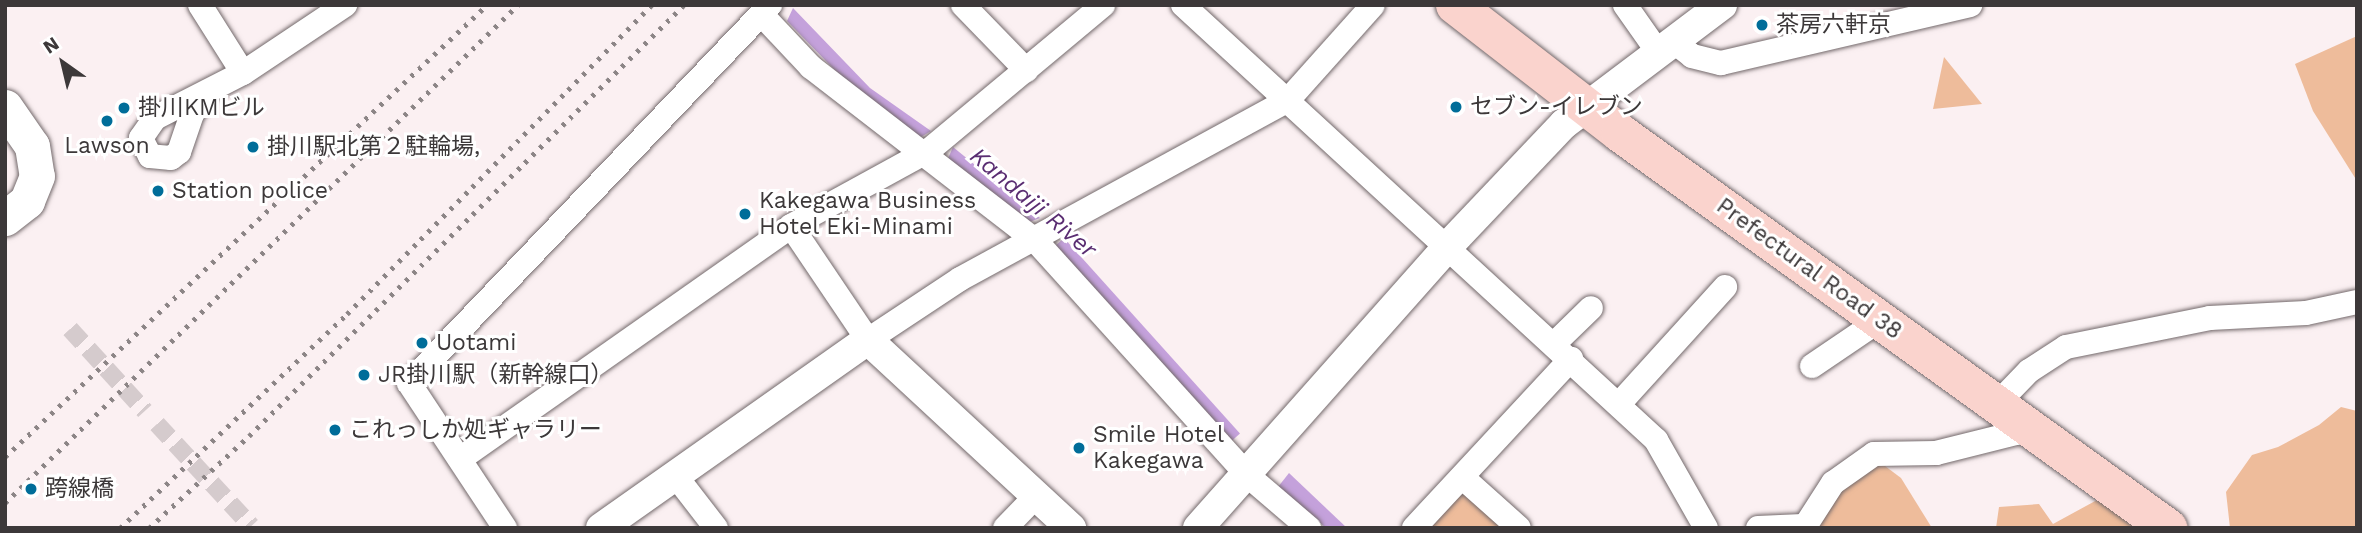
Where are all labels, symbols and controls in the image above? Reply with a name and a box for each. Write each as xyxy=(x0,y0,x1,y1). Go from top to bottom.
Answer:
place label: 茶房六軒京 xyxy=(1776,11,1891,39)
marker: 茶房六軒京 xyxy=(1754,17,1770,33)
north arrow xyxy=(28,28,98,98)
text: N xyxy=(39,32,63,59)
place label: セブン-イレブン xyxy=(1470,93,1643,121)
place label: 掛川KMビル xyxy=(138,94,265,122)
marker: セブン-イレブン xyxy=(1448,99,1464,115)
marker: 掛川KMビル xyxy=(116,100,132,116)
marker: Lawson xyxy=(99,113,115,129)
place label: Lawson xyxy=(64,132,150,160)
place label: 掛川駅北第２駐輪場, xyxy=(267,133,480,161)
marker: 掛川駅北第２駐輪場, xyxy=(245,139,261,155)
water label: Kandaiji River xyxy=(964,142,1102,264)
place label: Station police xyxy=(172,177,328,205)
marker: Station police xyxy=(150,183,166,199)
place label: Kakegawa Business Hotel Eki-Minami xyxy=(759,187,977,241)
street label: Prefectural Road 38 xyxy=(1711,192,1907,346)
marker: Kakegawa Business Hotel Eki-Minami xyxy=(737,206,753,222)
place label: Uotami xyxy=(436,329,516,357)
marker: Uotami xyxy=(414,335,430,351)
place label: JR掛川駅（新幹線口） xyxy=(378,361,613,389)
marker: JR掛川駅（新幹線口） xyxy=(356,367,372,383)
place label: これっしか処ギャラリー xyxy=(349,416,602,444)
place label: Smile Hotel Kakegawa xyxy=(1093,421,1224,475)
marker: これっしか処ギャラリー xyxy=(327,422,343,438)
marker: Smile Hotel Kakegawa xyxy=(1071,440,1087,456)
place label: 跨線橋 xyxy=(45,475,114,503)
marker: 跨線橋 xyxy=(23,481,39,497)

